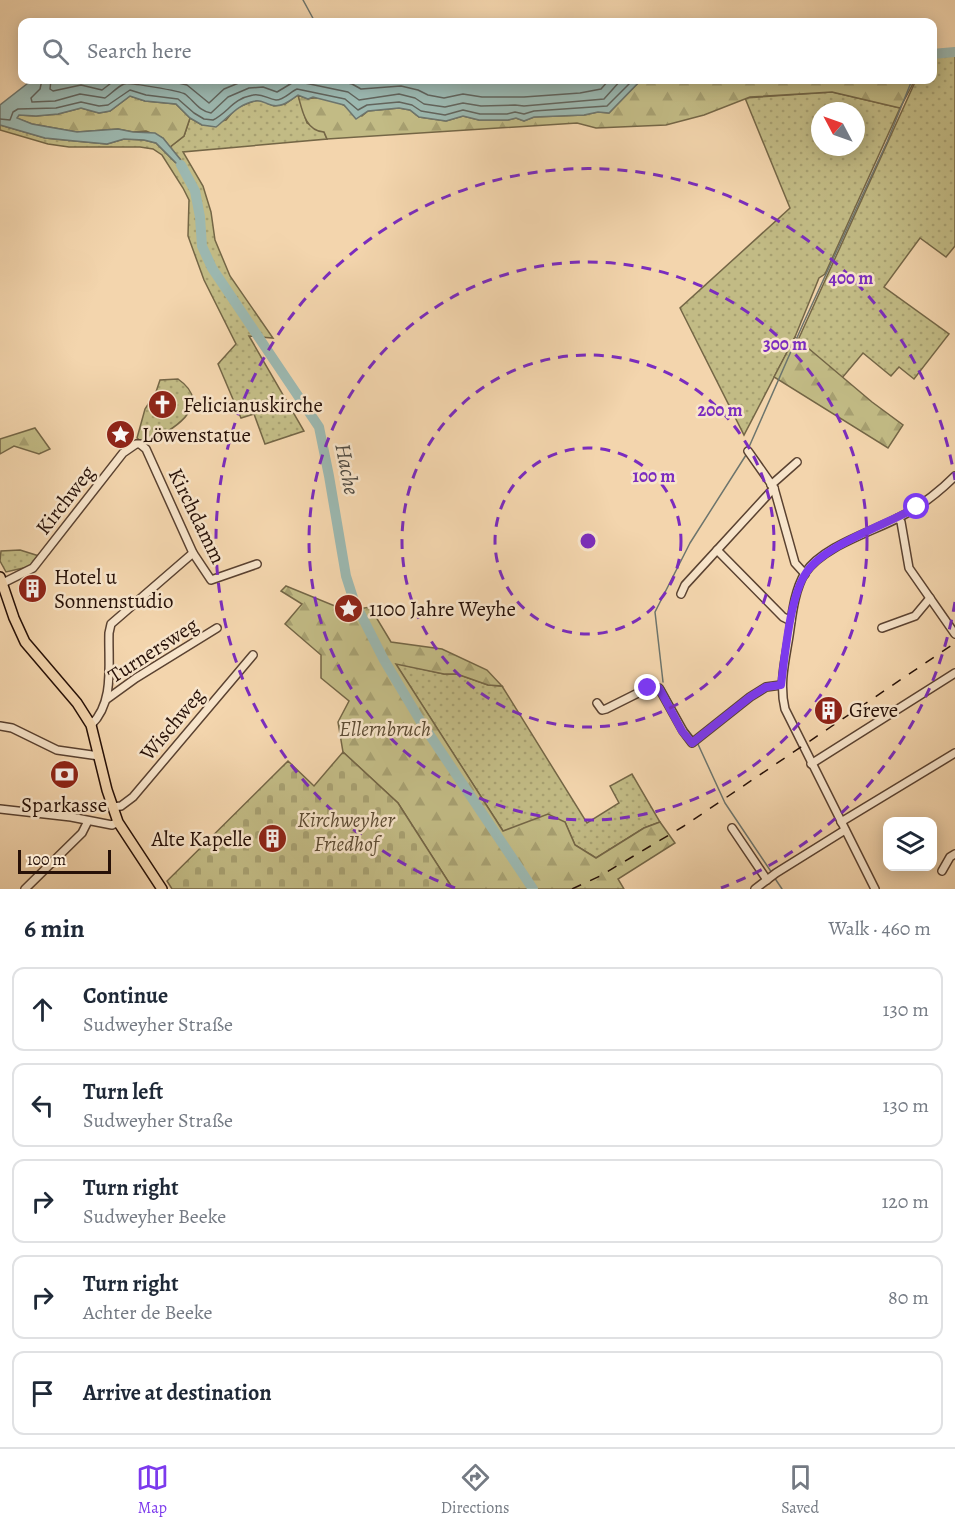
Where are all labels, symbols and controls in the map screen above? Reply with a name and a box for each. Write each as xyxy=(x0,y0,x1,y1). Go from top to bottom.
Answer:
search box xyxy=(18,18,937,84)
icon: search xyxy=(39,35,72,68)
text: Search here xyxy=(87,36,192,66)
north arrow xyxy=(811,102,865,156)
text: 400 m xyxy=(829,266,873,290)
text: 300 m xyxy=(763,332,807,356)
church icon: Felicianuskirche xyxy=(146,389,178,421)
place label: Felicianuskirche xyxy=(183,391,323,419)
text: 200 m xyxy=(697,398,743,422)
place icon: Löwenstatue xyxy=(105,419,137,451)
place label: Löwenstatue xyxy=(142,421,251,449)
water label: Hache xyxy=(327,441,367,497)
street label: Kirchweg xyxy=(29,459,101,540)
street label: Kirchdamm xyxy=(162,464,232,568)
text: 100 m xyxy=(633,464,675,488)
route start xyxy=(903,493,929,519)
centre of rings xyxy=(578,531,598,551)
place label: Hotel u Sonnenstudio xyxy=(54,563,174,615)
building icon: Hotel u Sonnenstudio xyxy=(17,573,49,605)
place icon: 1100 Jahre Weyhe xyxy=(332,593,364,625)
place label: 1100 Jahre Weyhe xyxy=(369,595,516,623)
street label: Turnersweg xyxy=(103,610,204,689)
route end xyxy=(634,674,660,700)
street label: Wischweg xyxy=(133,681,211,767)
building icon: Greve xyxy=(812,694,844,726)
place label: Greve xyxy=(849,696,898,724)
park label: Ellernbruch xyxy=(339,715,431,743)
bank icon: Sparkasse xyxy=(48,758,80,790)
place label: Sparkasse xyxy=(21,791,107,819)
park label: Kirchweyher Friedhof xyxy=(297,806,395,858)
map controls xyxy=(883,817,937,871)
button: layers xyxy=(883,817,937,871)
building icon: Alte Kapelle xyxy=(257,823,289,855)
place label: Alte Kapelle xyxy=(151,825,252,853)
scale bar xyxy=(18,847,111,874)
text: 100 m xyxy=(27,849,66,871)
text: 6 min xyxy=(24,911,85,946)
text: Walk · 460 m xyxy=(828,915,931,942)
text: Continue xyxy=(83,981,168,1011)
icon: ahead xyxy=(26,993,59,1026)
text: 130 m xyxy=(883,996,929,1023)
text: Sudweyher Straße xyxy=(83,1011,233,1038)
text: Turn left xyxy=(83,1077,163,1107)
icon: left xyxy=(26,1089,59,1122)
text: 130 m xyxy=(883,1092,929,1119)
text: Sudweyher Straße xyxy=(83,1107,233,1134)
text: Turn right xyxy=(83,1173,179,1203)
icon: right xyxy=(26,1185,59,1218)
text: 120 m xyxy=(881,1188,929,1215)
text: Sudweyher Beeke xyxy=(83,1203,226,1230)
text: Turn right xyxy=(83,1269,179,1299)
icon: right xyxy=(26,1281,59,1314)
text: 80 m xyxy=(888,1284,929,1311)
text: Achter de Beeke xyxy=(83,1299,213,1326)
icon: arrive xyxy=(26,1377,59,1410)
text: Arrive at destination xyxy=(83,1378,272,1408)
tab: Map xyxy=(136,1461,169,1519)
tab: Directions xyxy=(441,1461,509,1519)
tab: Saved xyxy=(781,1461,819,1519)

